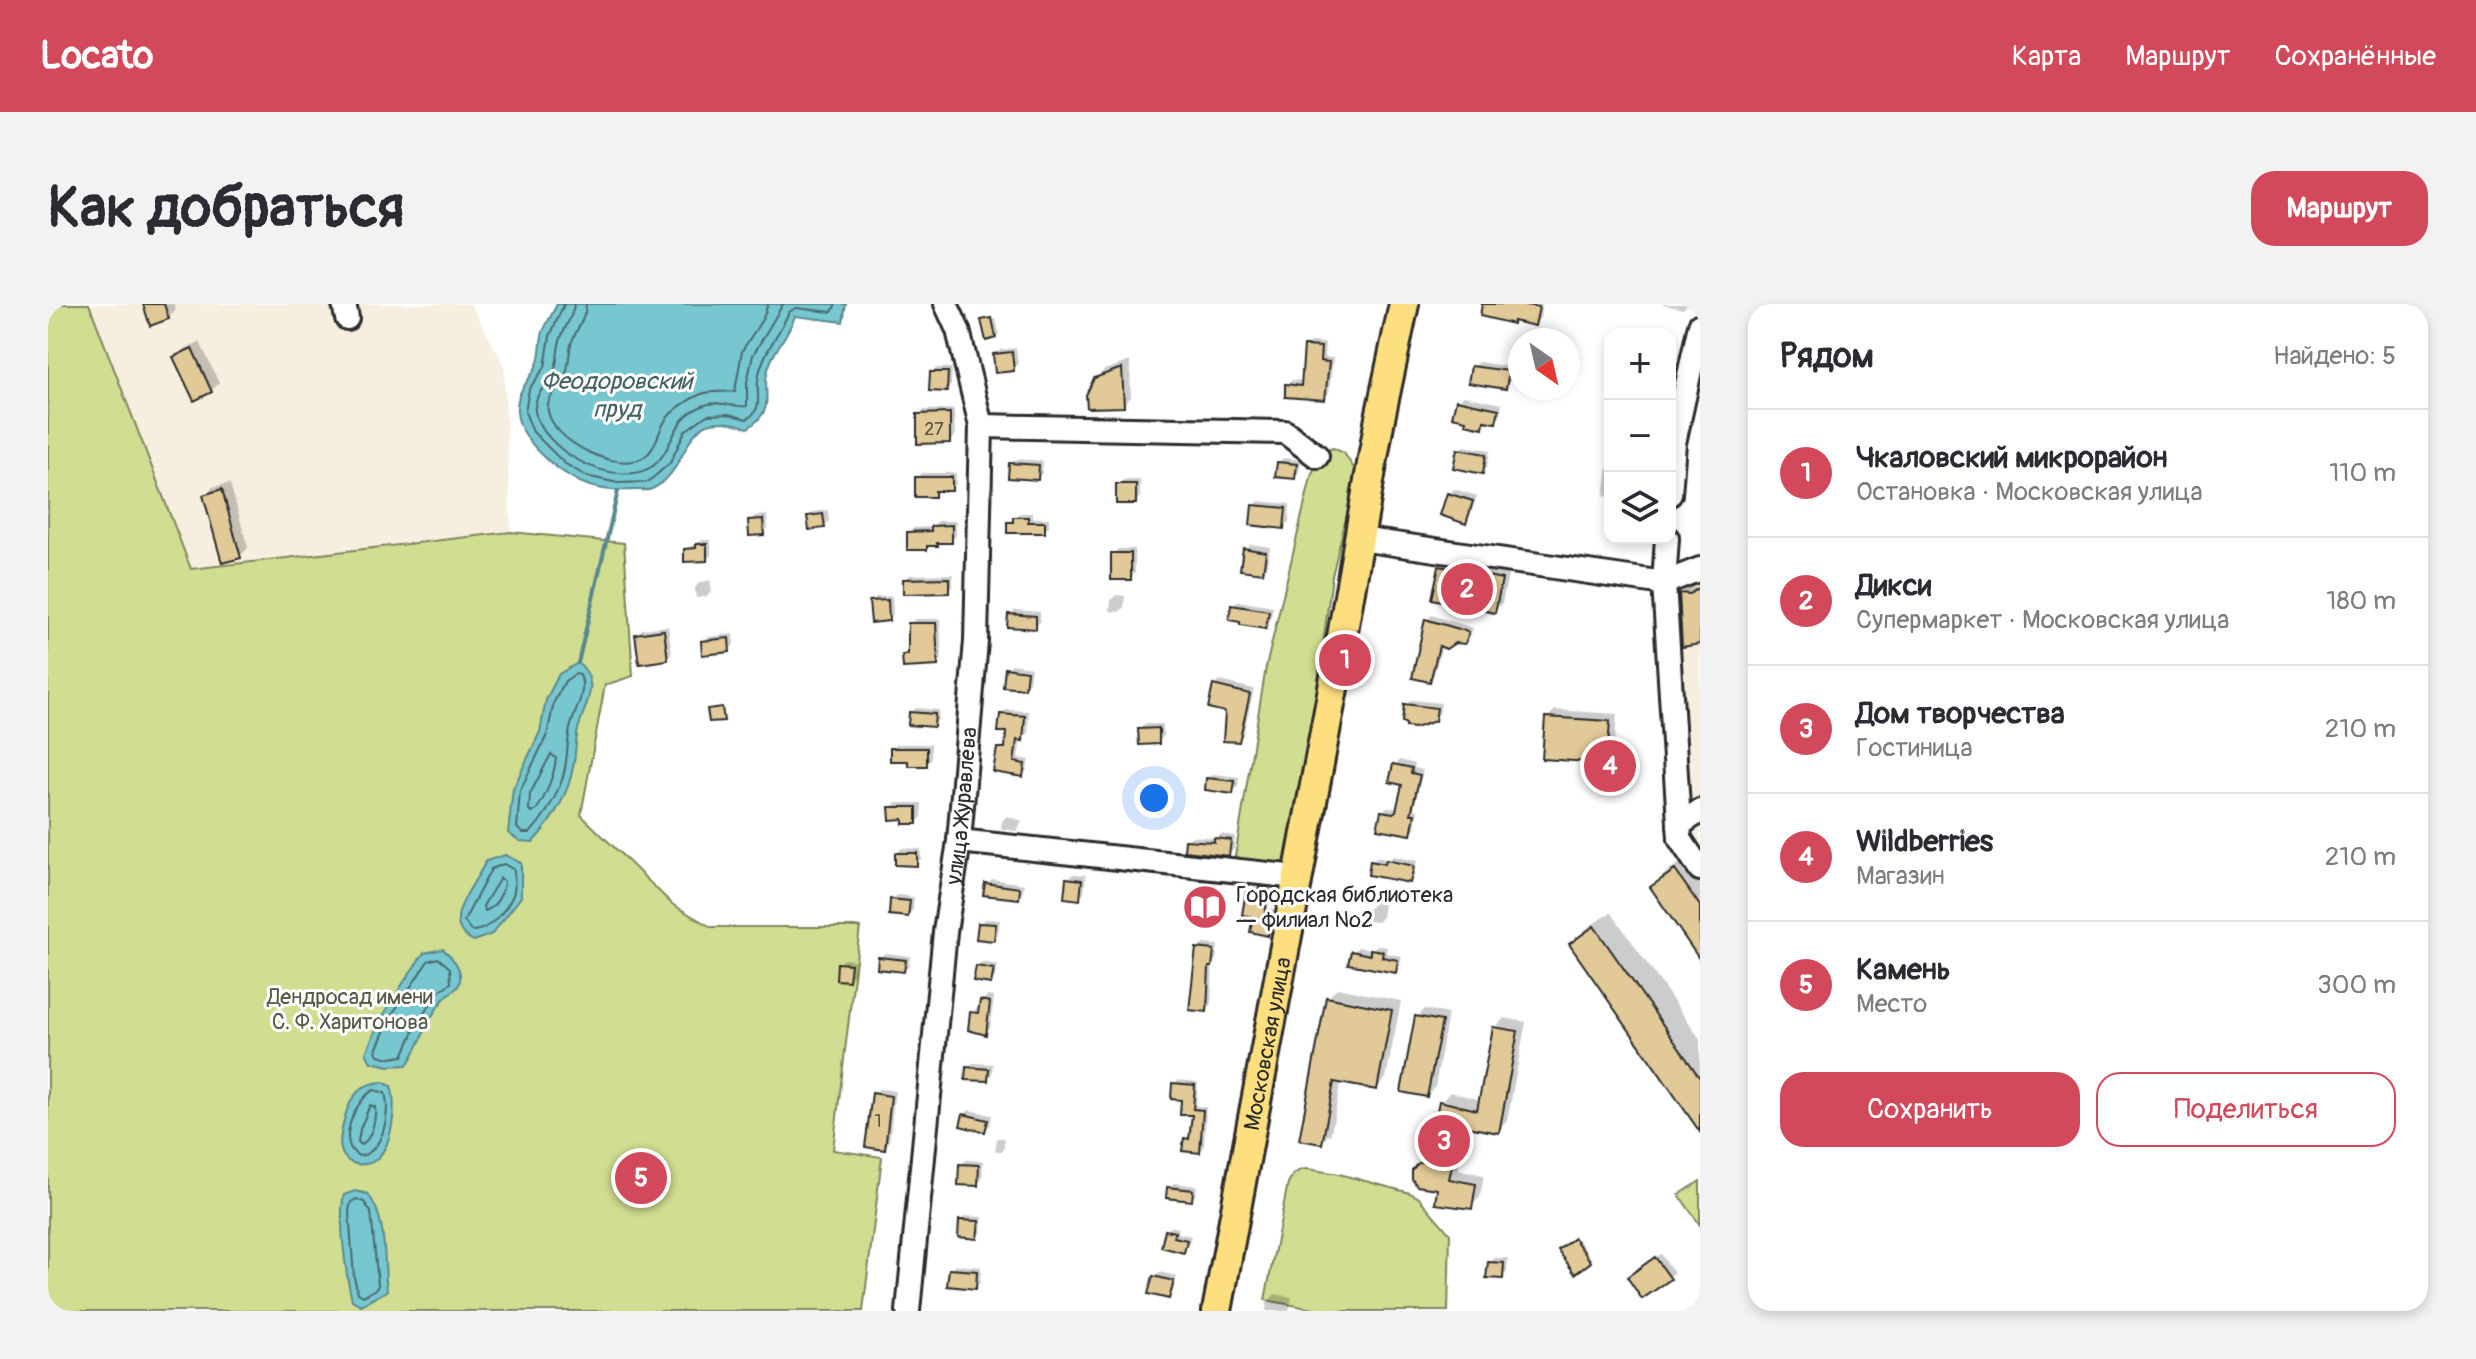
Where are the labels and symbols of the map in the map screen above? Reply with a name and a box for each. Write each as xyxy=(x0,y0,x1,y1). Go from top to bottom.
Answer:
north arrow xyxy=(1508,328,1580,400)
water label: Феодоровский пруд xyxy=(542,367,695,424)
house number: 27 xyxy=(924,418,944,441)
pin: 2 xyxy=(1441,559,1493,619)
pin: 1 xyxy=(1319,630,1371,690)
street label: улица Журавлёва xyxy=(939,726,984,888)
pin: 4 xyxy=(1584,736,1636,796)
your location xyxy=(1134,778,1174,818)
place label: Городская библиотека — филиал №2 xyxy=(1236,881,1453,934)
library icon: Городская библиотека — филиал №2 xyxy=(1181,883,1229,931)
street label: Московская улица xyxy=(1238,955,1298,1133)
park label: Дендросад имени С. Ф. Харитонова xyxy=(266,983,433,1036)
house number: 1 xyxy=(874,1110,882,1133)
pin: 3 xyxy=(1418,1111,1470,1171)
pin: 5 xyxy=(615,1148,667,1208)

